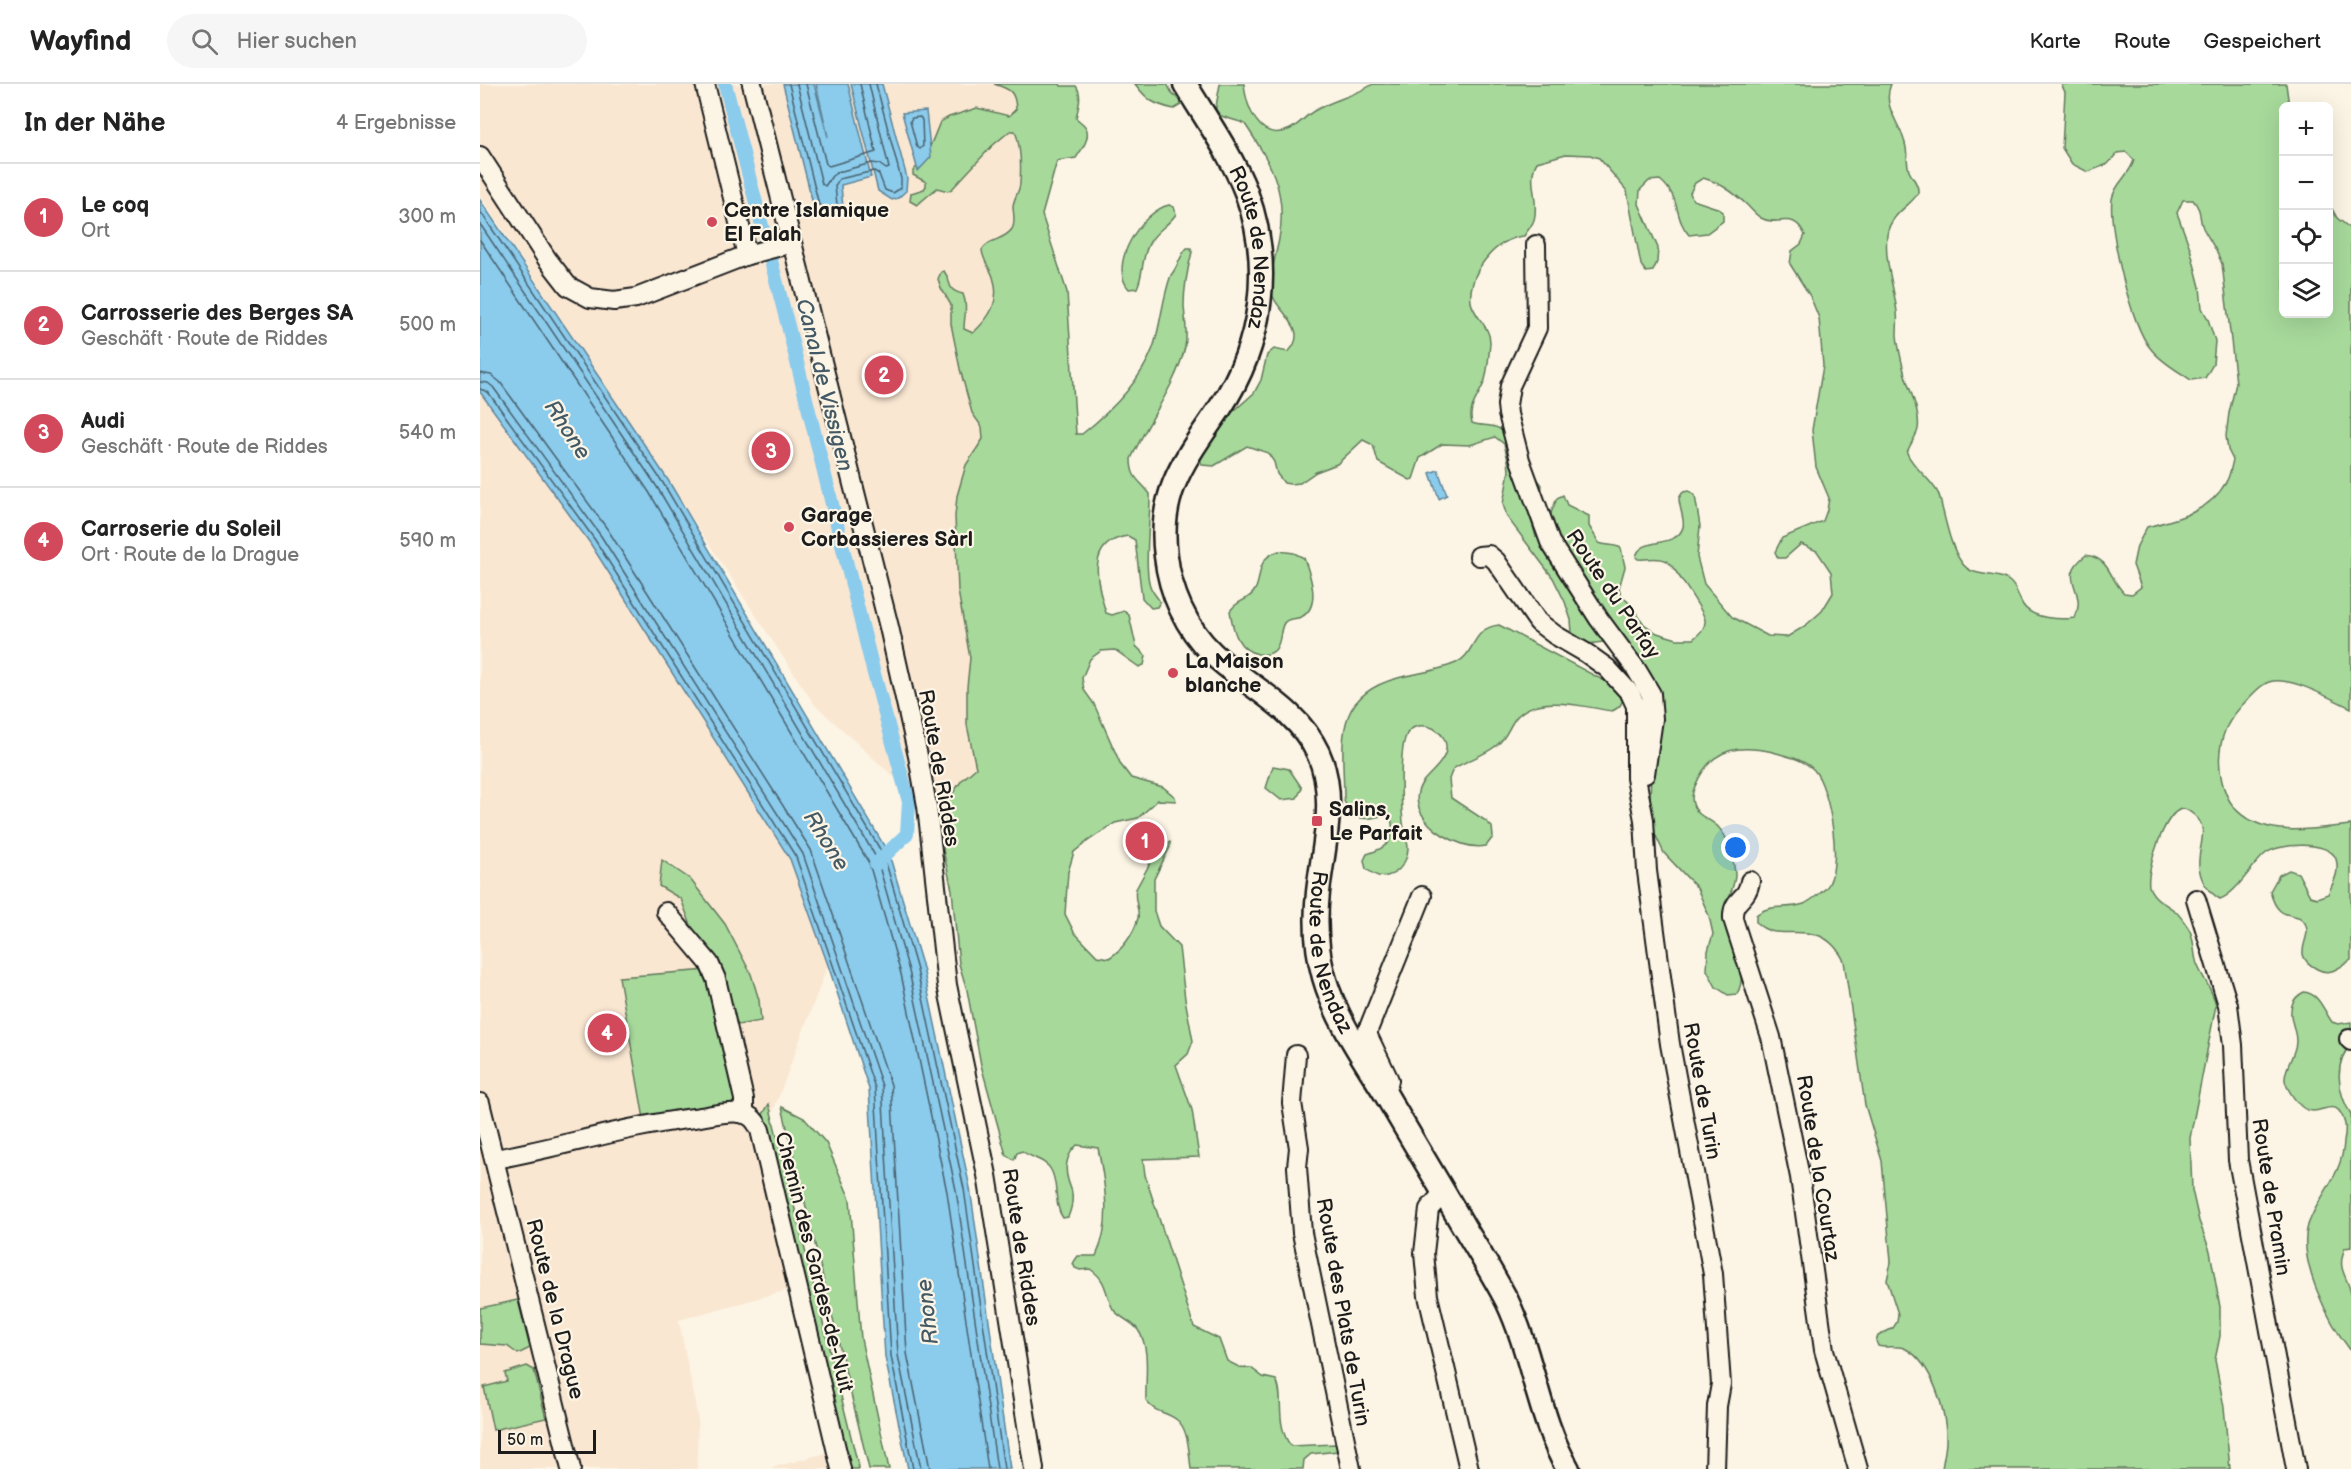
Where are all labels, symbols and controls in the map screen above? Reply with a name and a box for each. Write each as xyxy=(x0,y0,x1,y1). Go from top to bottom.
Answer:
search box xyxy=(167,14,587,68)
text: Wayfind xyxy=(30,25,131,58)
icon: search xyxy=(188,25,221,58)
text: Hier suchen xyxy=(236,28,357,55)
text: Karte xyxy=(2029,29,2081,54)
text: Route xyxy=(2114,29,2170,54)
text: Gespeichert xyxy=(2203,29,2321,54)
map controls xyxy=(2279,102,2333,318)
button: + xyxy=(2279,102,2333,156)
text: In der Nähe xyxy=(24,108,166,139)
text: 4 Ergebnisse xyxy=(336,111,456,135)
button: − xyxy=(2279,156,2333,210)
street label: Route de Nendaz xyxy=(1223,162,1274,332)
text: Le coq xyxy=(81,192,149,219)
place label: Centre Islamique El Falah xyxy=(724,198,889,247)
text: 1 xyxy=(39,205,48,229)
text: 300 m xyxy=(398,205,456,229)
button: locate xyxy=(2279,210,2333,264)
marker: Centre Islamique El Falah xyxy=(705,215,719,229)
text: Ort xyxy=(81,219,110,243)
button: layers xyxy=(2279,264,2333,318)
water label: Canal de Vissigen xyxy=(789,296,859,474)
text: Carrosserie des Berges SA xyxy=(81,300,353,327)
text: 2 xyxy=(38,313,49,337)
text: 500 m xyxy=(399,313,456,337)
text: Geschäft · Route de Riddes xyxy=(81,327,328,351)
pin: 2 xyxy=(864,352,904,398)
water label: Rhone xyxy=(538,395,596,465)
text: Audi xyxy=(81,408,125,435)
text: 3 xyxy=(38,421,49,445)
text: 540 m xyxy=(399,421,456,445)
pin: 3 xyxy=(752,428,790,473)
text: Geschäft · Route de Riddes xyxy=(81,435,328,459)
place label: Garage Corbassieres Sàrl xyxy=(801,503,973,552)
text: Carroserie du Soleil xyxy=(81,516,281,543)
marker: Garage Corbassieres Sàrl xyxy=(782,520,796,534)
street label: Route du Parfay xyxy=(1561,525,1666,664)
text: 4 xyxy=(38,529,49,553)
text: 590 m xyxy=(399,529,456,553)
text: Ort · Route de la Drague xyxy=(81,543,299,567)
place label: La Maison blanche xyxy=(1185,649,1284,698)
marker: La Maison blanche xyxy=(1166,666,1180,680)
street label: Route de Riddes xyxy=(913,687,965,849)
place label: Salins, Le Parfait xyxy=(1329,797,1423,846)
water label: Rhone xyxy=(797,806,855,876)
marker: Salins, Le Parfait xyxy=(1310,814,1324,828)
pin: 1 xyxy=(1126,818,1164,864)
your location xyxy=(1721,833,1750,862)
street label: Route de Nendaz xyxy=(1304,869,1359,1038)
pin: 4 xyxy=(588,1010,626,1056)
street label: Route de Turin xyxy=(1678,1020,1726,1162)
street label: Route de la Courtaz xyxy=(1791,1073,1845,1264)
street label: Route de Pramin xyxy=(2246,1117,2296,1277)
street label: Chemin des Gardes-de-Nuit xyxy=(769,1129,859,1395)
street label: Route de Riddes xyxy=(996,1166,1046,1328)
street label: Route des Plats de Turin xyxy=(1311,1196,1375,1428)
street label: Route de la Drague xyxy=(520,1216,590,1402)
water label: Rhone xyxy=(911,1278,945,1346)
scale bar xyxy=(498,1427,596,1454)
text: 50 m xyxy=(507,1431,543,1450)

